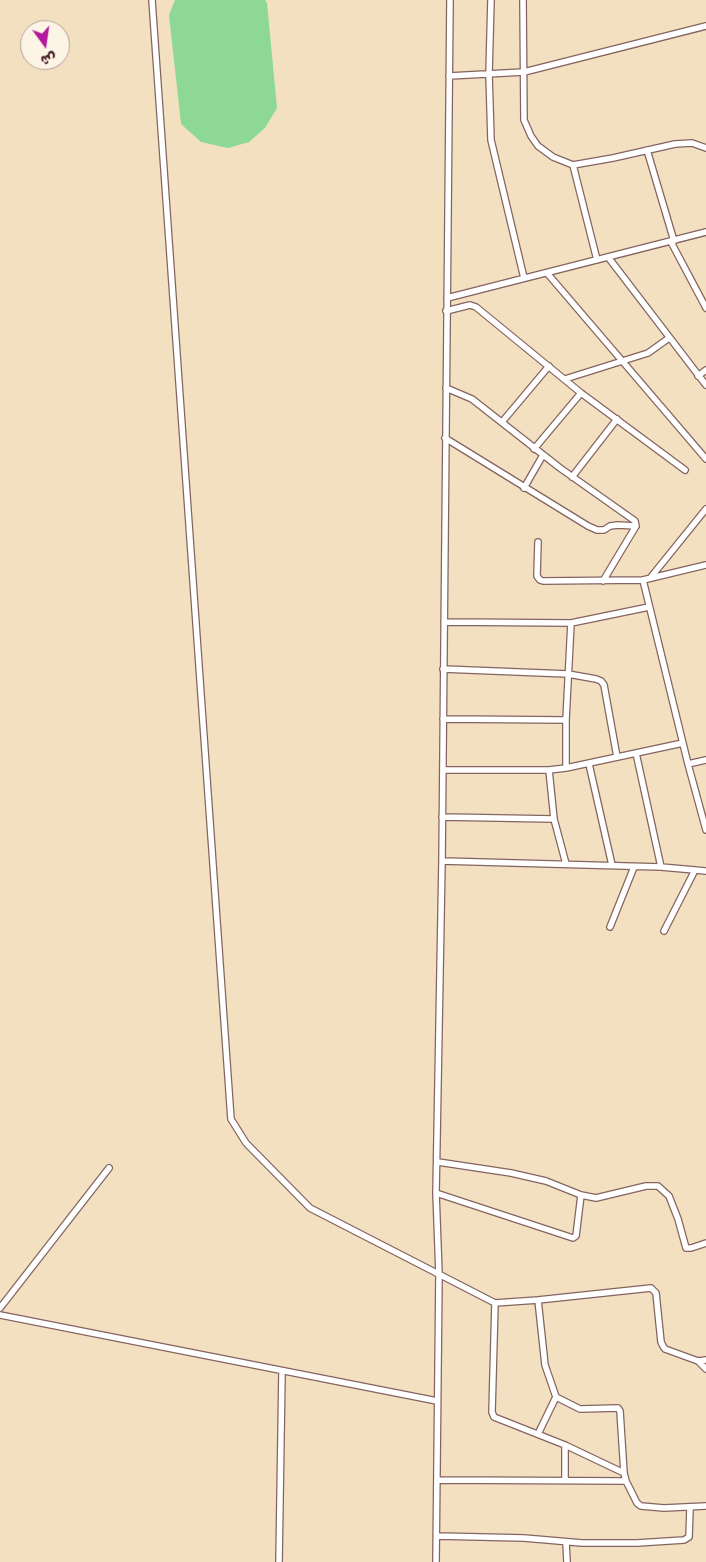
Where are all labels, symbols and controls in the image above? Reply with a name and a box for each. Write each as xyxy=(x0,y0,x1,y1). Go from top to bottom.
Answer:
north arrow xyxy=(20,20,70,70)
text: ش xyxy=(39,48,58,69)

